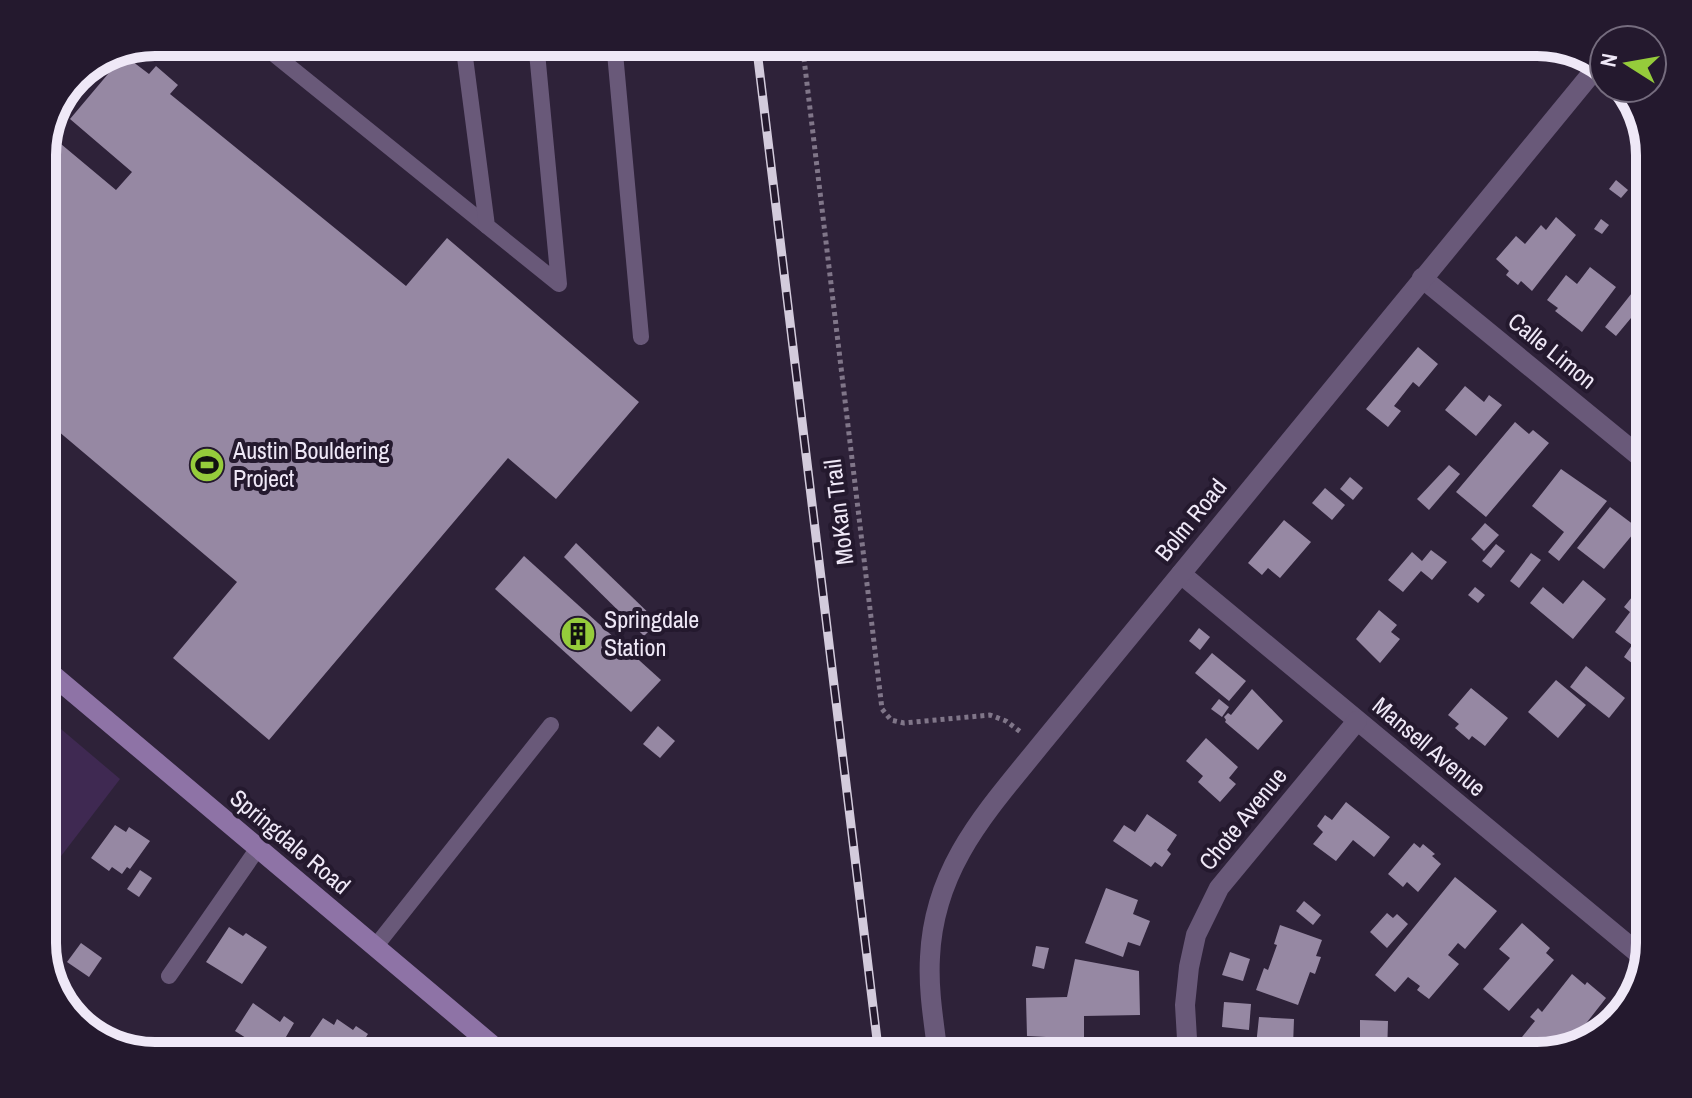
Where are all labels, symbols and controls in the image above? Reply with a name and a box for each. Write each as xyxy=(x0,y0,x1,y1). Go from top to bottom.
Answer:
north arrow xyxy=(1588,24,1668,104)
text: N xyxy=(1592,51,1624,69)
street label: Calle Limon xyxy=(1502,305,1603,396)
place label: Austin Bouldering Project xyxy=(232,434,390,494)
sports icon: Austin Bouldering Project xyxy=(188,446,226,484)
street label: MoKan Trail xyxy=(816,457,860,567)
street label: Bolm Road xyxy=(1147,471,1233,567)
place label: Springdale Station xyxy=(604,603,699,663)
building icon: Springdale Station xyxy=(559,615,597,653)
street label: Mansell Avenue xyxy=(1366,689,1493,803)
street label: Chote Avenue xyxy=(1191,760,1293,876)
street label: Springdale Road xyxy=(224,782,358,901)

